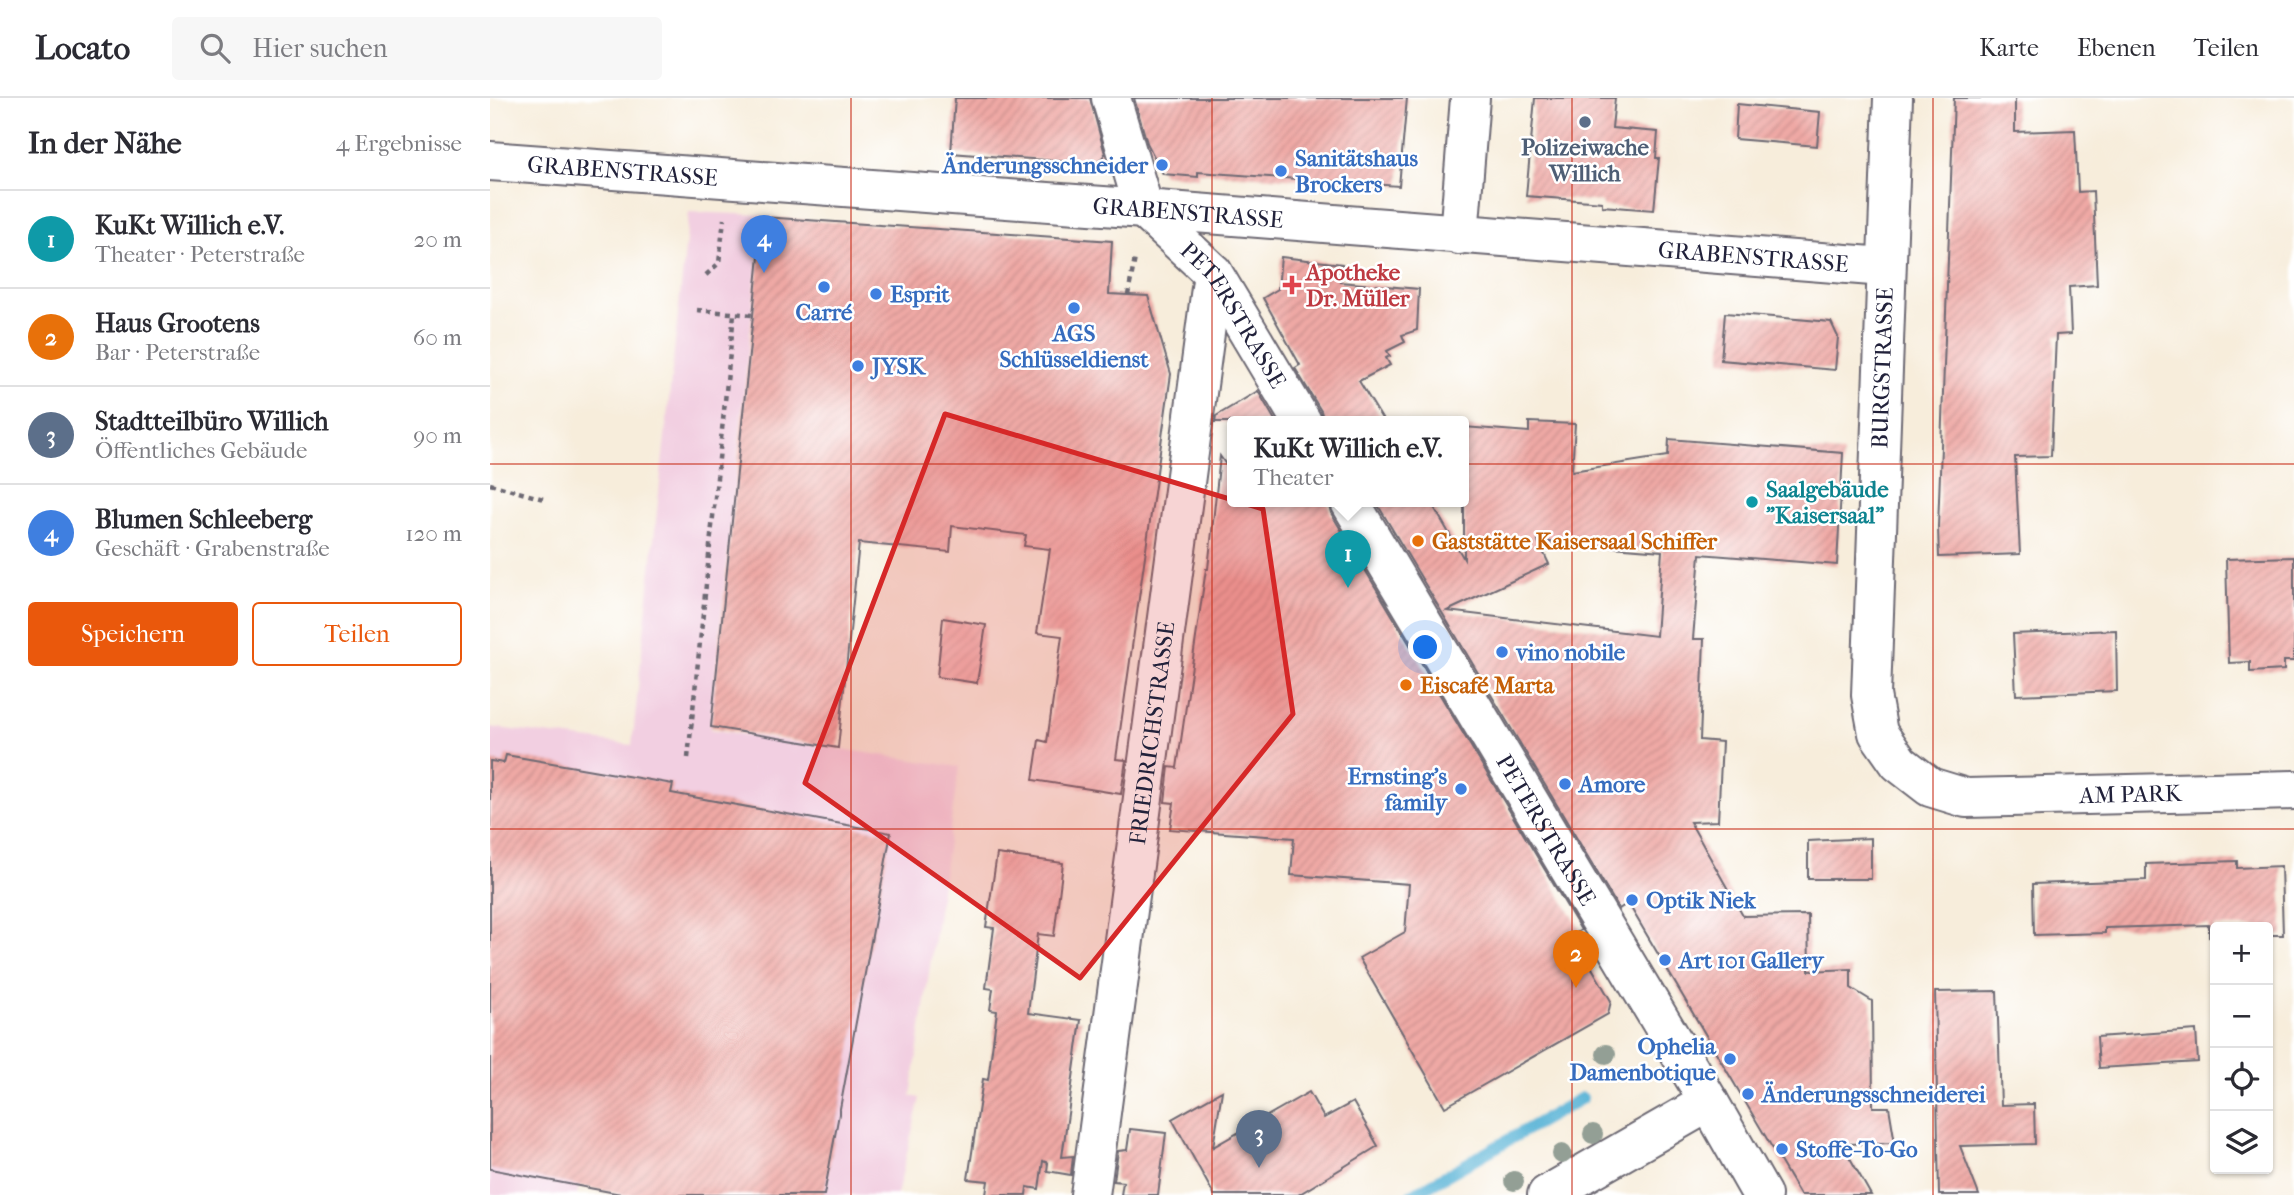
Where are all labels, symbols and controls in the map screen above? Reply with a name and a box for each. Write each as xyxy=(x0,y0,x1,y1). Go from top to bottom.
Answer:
search box xyxy=(172,17,662,80)
text: Locato xyxy=(35,29,130,68)
icon: search xyxy=(196,29,234,67)
text: Hier suchen xyxy=(252,33,388,64)
text: Karte xyxy=(1979,34,2039,62)
text: Ebenen xyxy=(2077,34,2156,62)
text: Teilen xyxy=(2194,34,2259,62)
marker: Polizeiwache Willich xyxy=(1577,114,1593,130)
text: In der Nähe xyxy=(28,126,182,161)
text: 4 Ergebnisse xyxy=(336,130,462,157)
place label: Polizeiwache Willich xyxy=(1521,134,1650,187)
place label: Sanitätshaus Brockers xyxy=(1295,145,1418,198)
street label: GRABENSTRASSE xyxy=(526,151,719,192)
place label: Änderungsschneider xyxy=(941,152,1149,179)
marker: Änderungsschneider xyxy=(1154,157,1170,173)
marker: Sanitätshaus Brockers xyxy=(1273,163,1289,179)
street label: GRABENSTRASSE xyxy=(1092,192,1284,234)
text: KuKt Willich e.V. xyxy=(95,210,284,241)
pin: 4 xyxy=(741,215,787,273)
text: 1 xyxy=(47,226,55,253)
text: 20 m xyxy=(413,226,462,253)
street label: GRABENSTRASSE xyxy=(1657,236,1850,278)
street label: PETERSTRASSE xyxy=(1175,237,1292,393)
text: Theater · Peterstraße xyxy=(95,241,305,268)
place label: Apotheke Dr. Müller xyxy=(1304,259,1411,312)
marker: Apotheke Dr. Müller xyxy=(1284,277,1300,293)
marker: Carré xyxy=(816,279,832,295)
place label: Esprit xyxy=(890,281,950,308)
marker: Esprit xyxy=(868,286,884,302)
street label: BURGSTRASSE xyxy=(1866,287,1899,449)
place label: Carré xyxy=(796,299,853,326)
marker: AGS Schlüsseldienst xyxy=(1066,300,1082,316)
text: Haus Grootens xyxy=(95,308,260,339)
place label: AGS Schlüsseldienst xyxy=(999,320,1149,373)
text: 2 xyxy=(45,324,57,351)
text: 60 m xyxy=(413,324,462,351)
text: Bar · Peterstraße xyxy=(95,339,260,366)
place label: JYSK xyxy=(870,353,927,380)
marker: JYSK xyxy=(850,358,866,374)
text: Stadtteilbüro Willich xyxy=(95,406,329,437)
popup xyxy=(1227,416,1469,507)
text: 3 xyxy=(46,422,56,449)
text: 90 m xyxy=(413,422,462,449)
text: KuKt Willich e.V. xyxy=(1253,433,1443,464)
text: Öffentliches Gebäude xyxy=(95,437,307,464)
text: Theater xyxy=(1253,464,1334,491)
place label: Saalgebäude "Kaisersaal" xyxy=(1766,476,1889,529)
marker: Saalgebäude "Kaisersaal" xyxy=(1744,494,1760,510)
text: Blumen Schleeberg xyxy=(95,504,312,535)
text: 4 xyxy=(44,520,58,547)
text: 120 m xyxy=(405,520,462,547)
place label: Gaststätte Kaisersaal Schiffer xyxy=(1432,528,1718,555)
pin: 1 xyxy=(1325,530,1371,588)
marker: Gaststätte Kaisersaal Schiffer xyxy=(1410,533,1426,549)
text: Geschäft · Grabenstraße xyxy=(95,535,330,562)
button: Speichern xyxy=(28,602,238,666)
button: Teilen xyxy=(252,602,462,666)
street label: FRIEDRICHSTRASSE xyxy=(1124,620,1180,847)
your location xyxy=(1408,630,1442,664)
place label: vino nobile xyxy=(1515,639,1626,666)
marker: vino nobile xyxy=(1494,644,1510,660)
place label: Eiscafé Marta xyxy=(1420,672,1555,699)
marker: Eiscafé Marta xyxy=(1398,677,1414,693)
street label: PETERSTRASSE xyxy=(1490,750,1601,910)
place label: Ernsting's family xyxy=(1347,763,1449,816)
place label: Amore xyxy=(1577,771,1646,798)
marker: Amore xyxy=(1557,776,1573,792)
street label: AM PARK xyxy=(2078,780,2183,809)
marker: Ernsting's family xyxy=(1453,781,1469,797)
place label: Optik Niek xyxy=(1646,887,1757,914)
marker: Optik Niek xyxy=(1624,892,1640,908)
map controls xyxy=(2210,922,2273,1174)
button: + xyxy=(2210,922,2273,985)
pin: 2 xyxy=(1553,930,1599,988)
place label: Art 101 Gallery xyxy=(1677,947,1825,974)
marker: Art 101 Gallery xyxy=(1657,952,1673,968)
button: − xyxy=(2210,985,2273,1048)
place label: Ophelia Damenbotique xyxy=(1570,1033,1717,1086)
button: locate xyxy=(2210,1048,2273,1111)
marker: Ophelia Damenbotique xyxy=(1722,1051,1738,1067)
place label: Änderungsschneiderei xyxy=(1760,1081,1986,1108)
marker: Änderungsschneiderei xyxy=(1740,1086,1756,1102)
pin: 3 xyxy=(1236,1110,1282,1168)
button: layers xyxy=(2210,1111,2273,1174)
place label: Stoffe-To-Go xyxy=(1796,1136,1918,1163)
marker: Stoffe-To-Go xyxy=(1774,1141,1790,1157)

